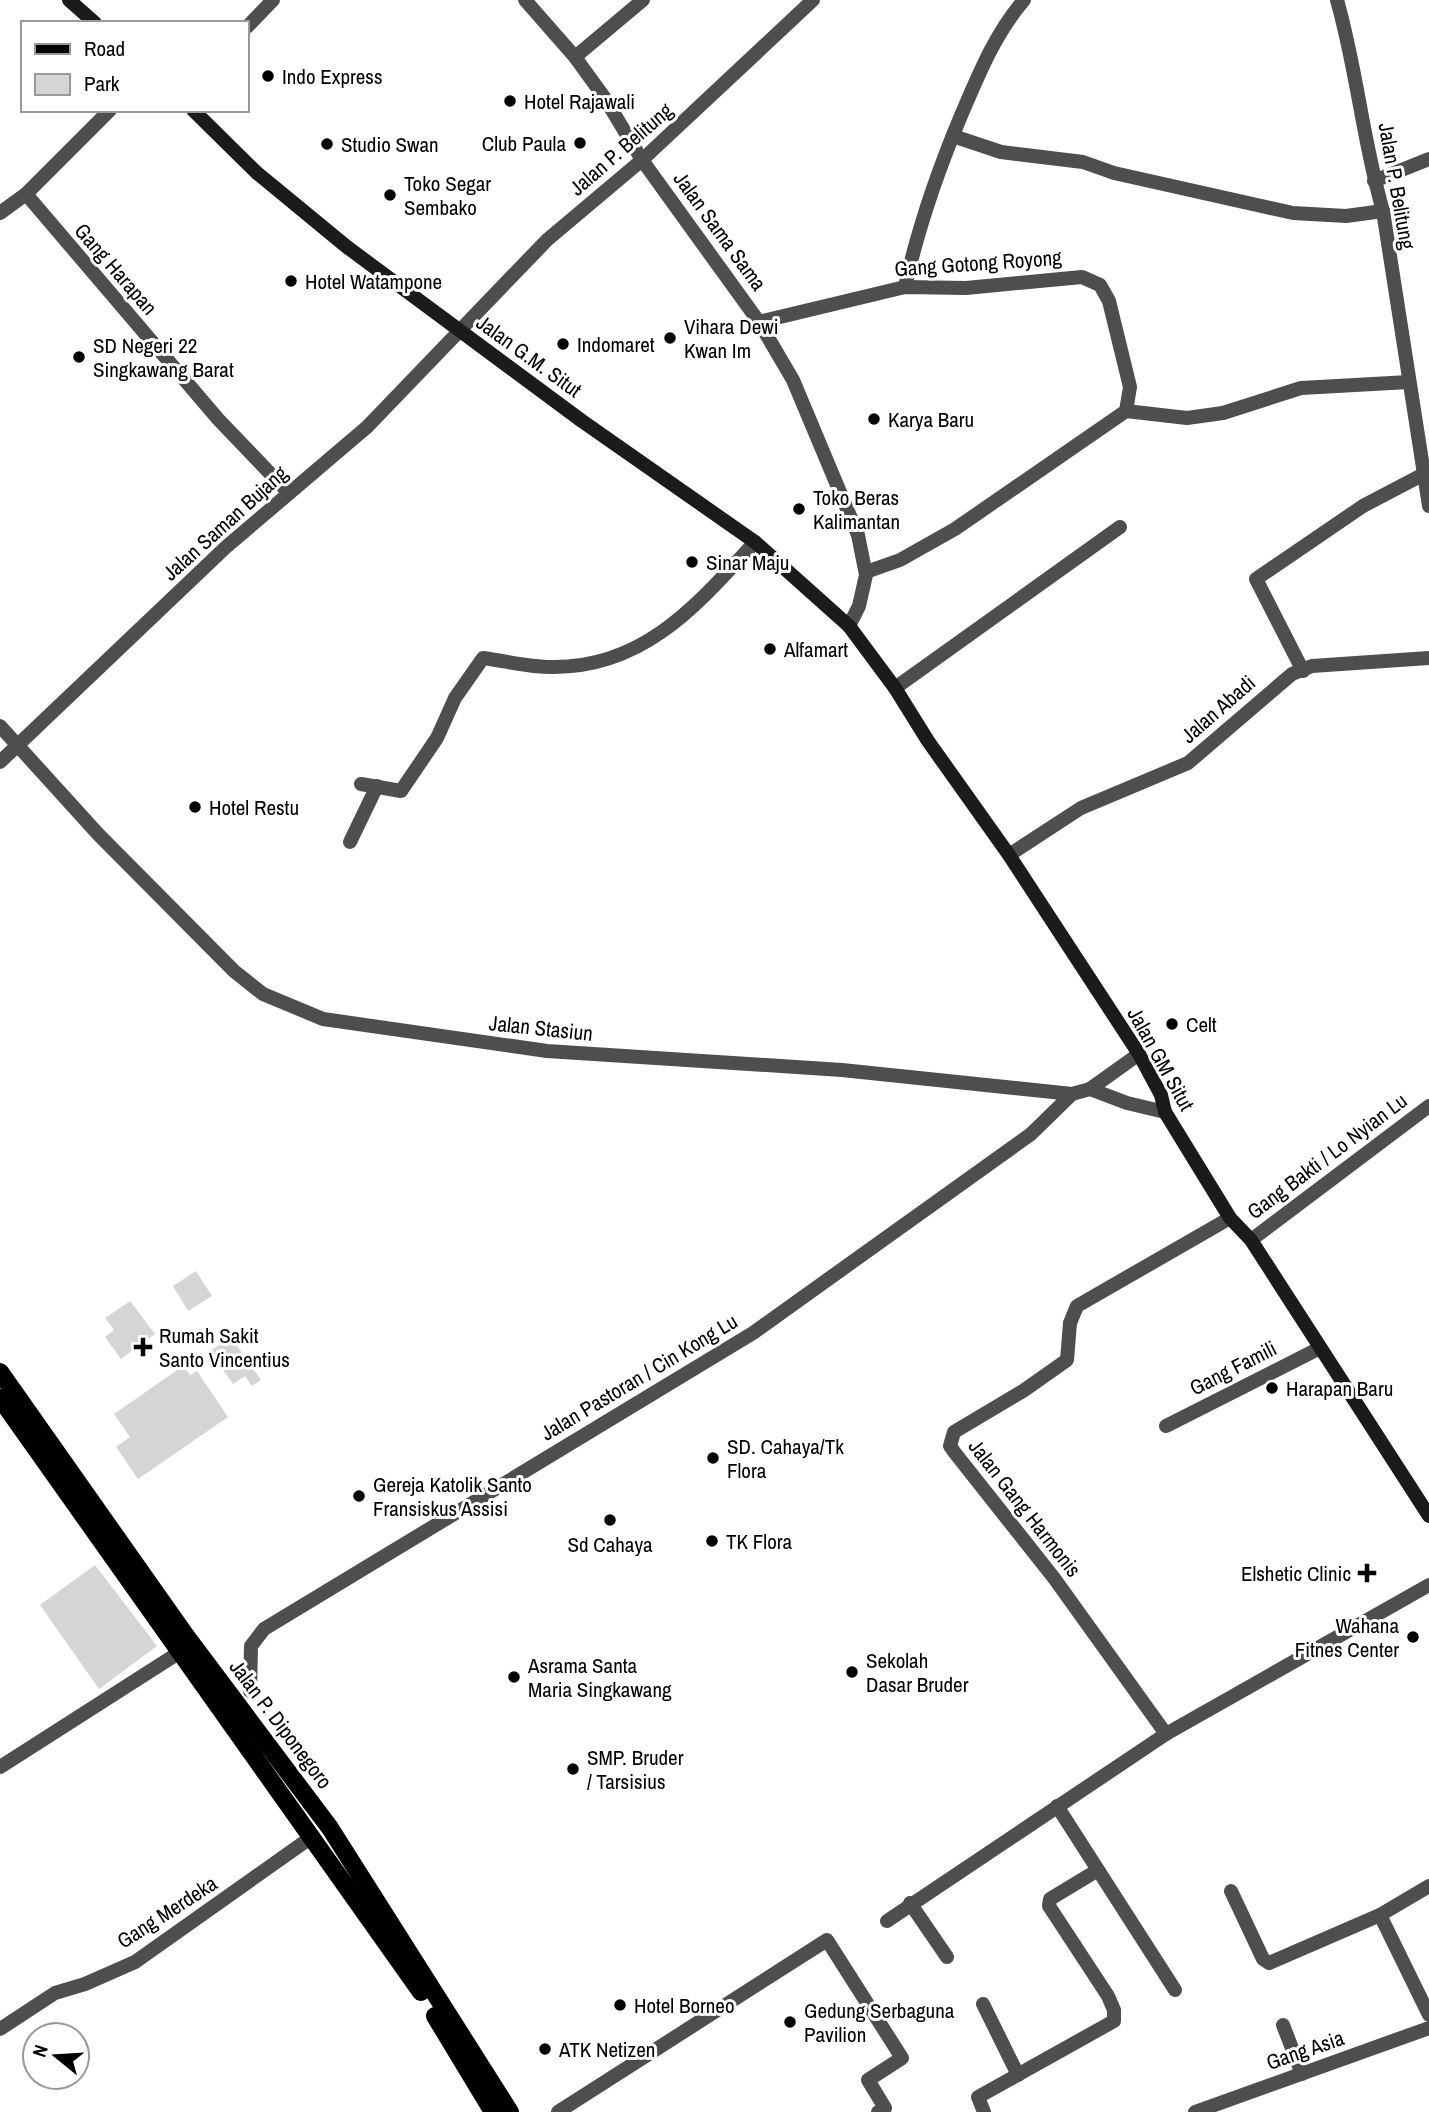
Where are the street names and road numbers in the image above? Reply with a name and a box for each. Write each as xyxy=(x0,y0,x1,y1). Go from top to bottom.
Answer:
street label: Jalan P. Belitung xyxy=(563,96,679,202)
street label: Jalan P. Belitung xyxy=(1372,120,1422,252)
street label: Jalan Sama Sama xyxy=(667,166,773,297)
street label: Gang Harapan xyxy=(68,217,164,321)
street label: Gang Gotong Royong xyxy=(893,243,1063,283)
street label: Jalan G.M. Situt xyxy=(471,308,588,404)
street label: Jalan Saman Bujang xyxy=(156,459,294,587)
street label: Jalan Abadi xyxy=(1175,669,1261,749)
street label: Jalan GM Situt xyxy=(1121,1002,1201,1116)
street label: Jalan Stasiun xyxy=(488,1008,594,1048)
street label: Gang Bakti / Lo Nyian Lu xyxy=(1241,1086,1413,1226)
street label: Jalan Pastoran / Cin Kong Lu xyxy=(535,1307,743,1447)
street label: Gang Famili xyxy=(1185,1334,1281,1402)
street label: Jalan Gang Harmonis xyxy=(962,1433,1088,1583)
street label: Jalan P. Diponegoro xyxy=(223,1653,339,1795)
street label: Gang Merdeka xyxy=(111,1869,223,1955)
street label: Gang Asia xyxy=(1262,2023,1348,2077)

